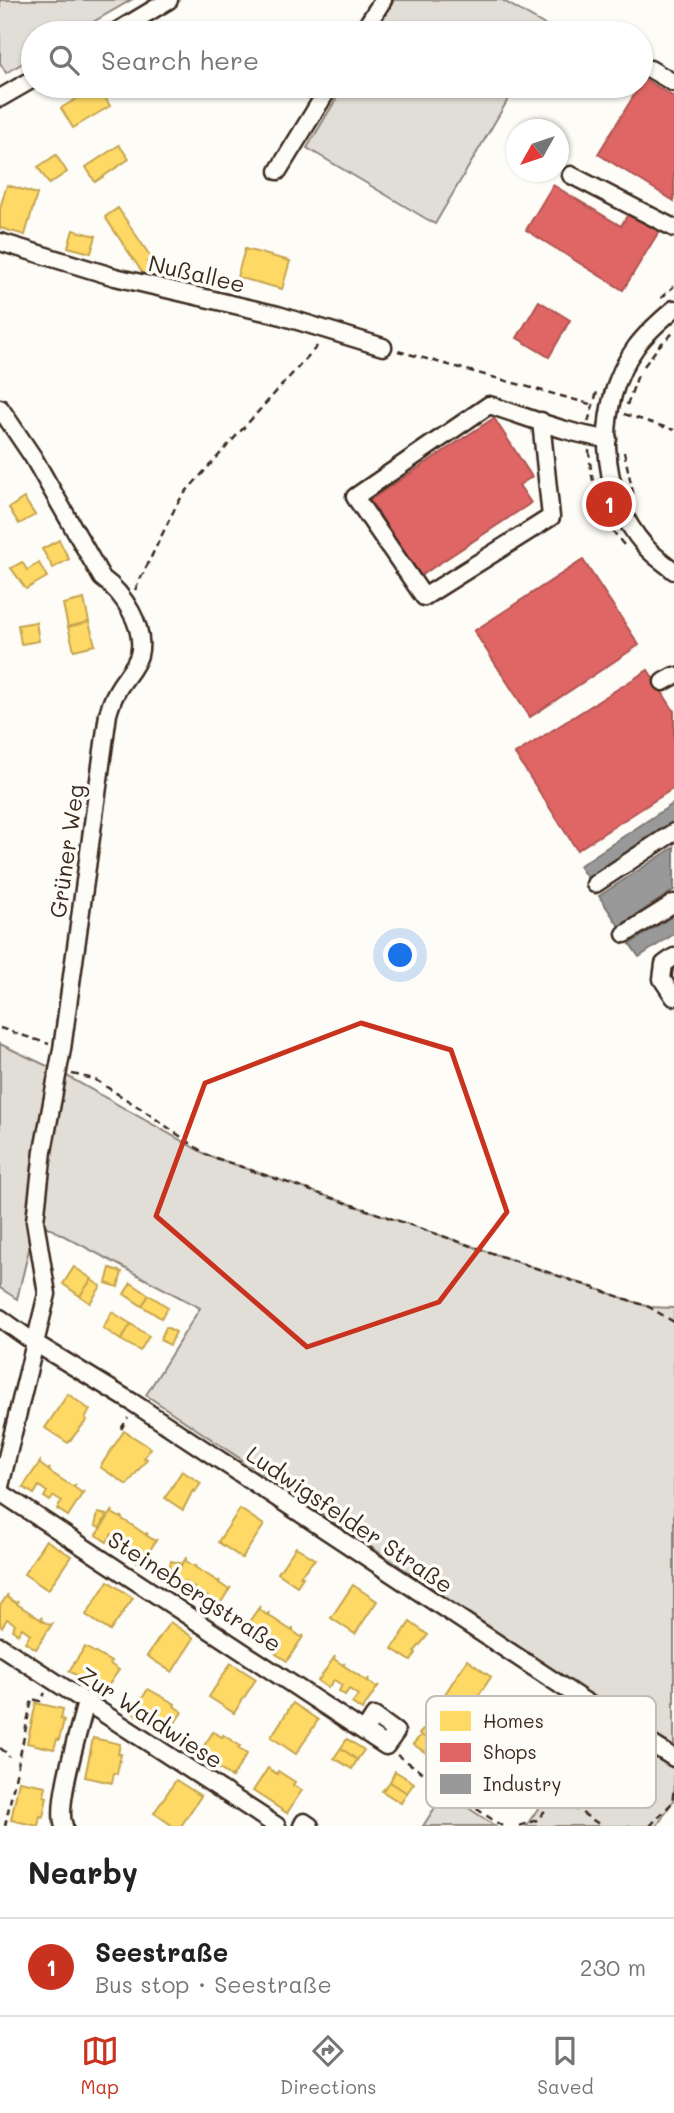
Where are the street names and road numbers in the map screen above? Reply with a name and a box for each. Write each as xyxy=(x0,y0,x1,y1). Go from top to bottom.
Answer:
street label: Nußallee xyxy=(146,247,248,299)
street label: Grüner Weg xyxy=(42,782,90,920)
street label: Ludwigsfelder Straße xyxy=(241,1439,459,1599)
street label: Steinebergstraße xyxy=(103,1524,287,1658)
street label: Zur Waldwiese xyxy=(73,1659,229,1775)

